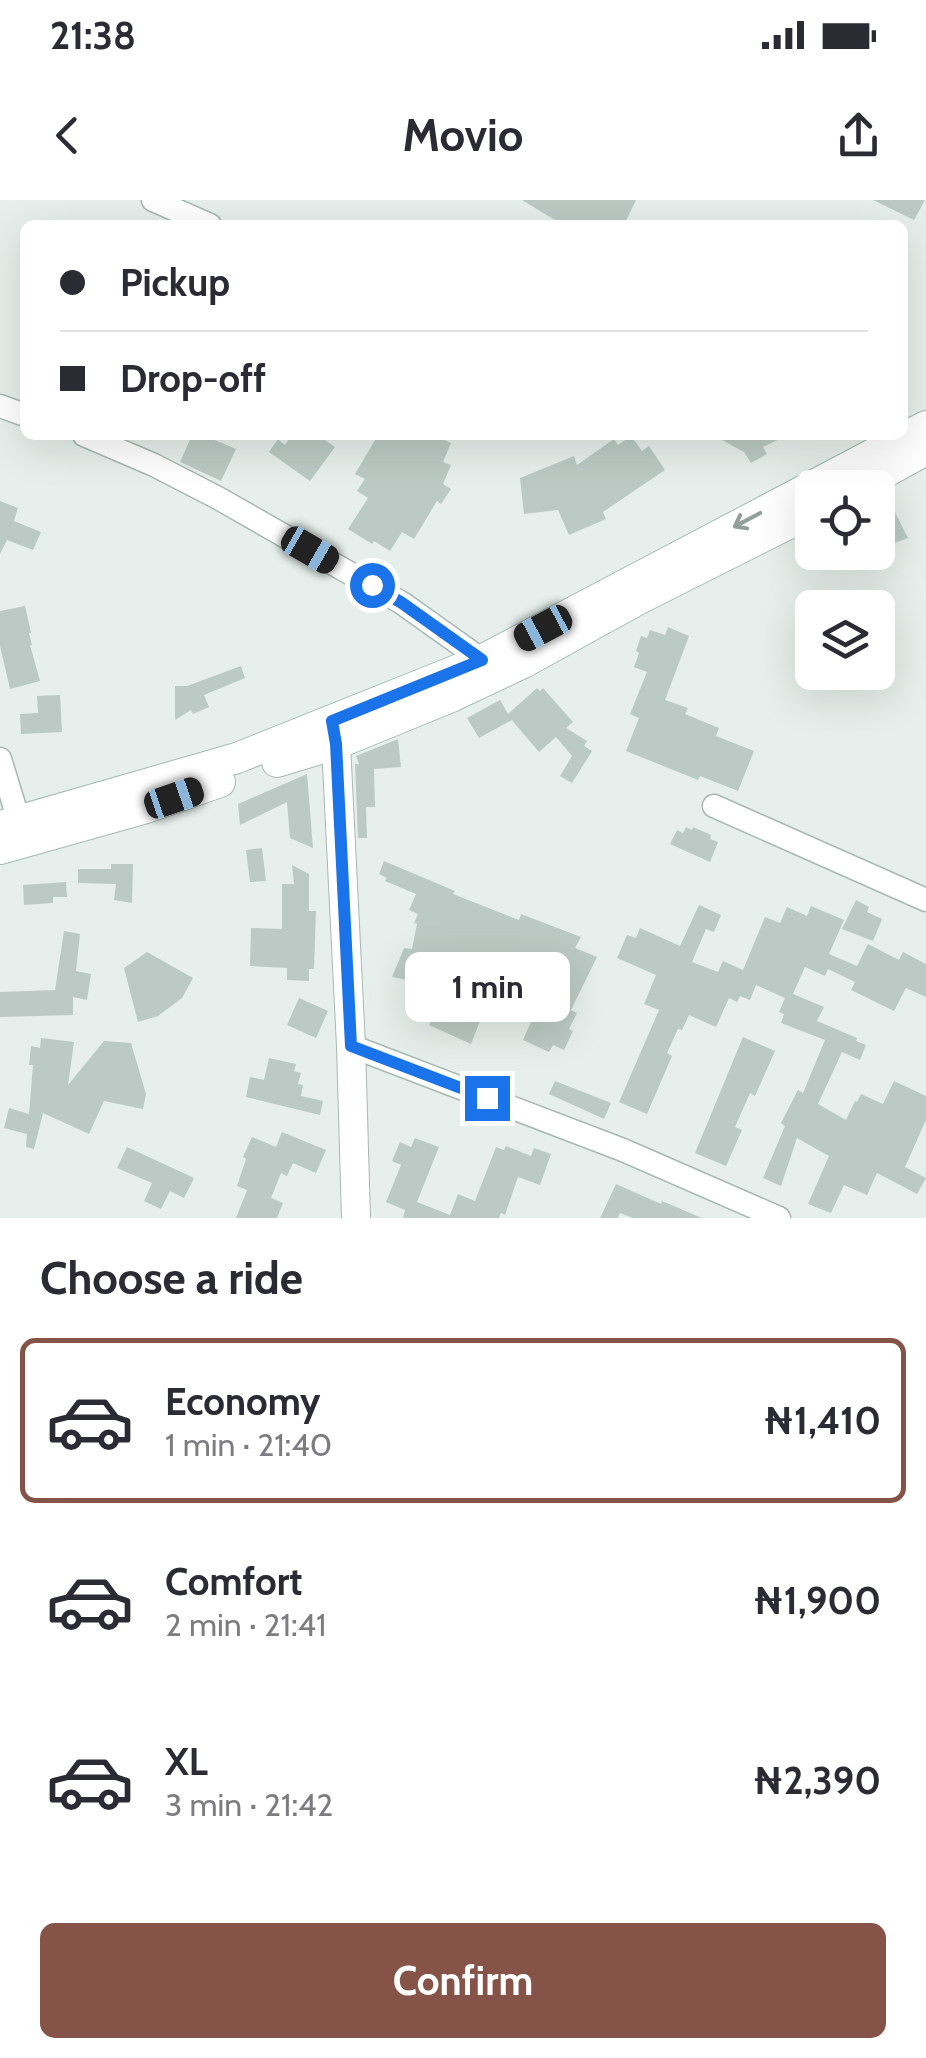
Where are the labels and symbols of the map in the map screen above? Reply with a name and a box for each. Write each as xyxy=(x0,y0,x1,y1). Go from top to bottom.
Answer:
one-way arrow xyxy=(732,511,762,530)
car xyxy=(277,522,343,578)
route start xyxy=(350,563,395,608)
car xyxy=(509,601,577,655)
car xyxy=(141,774,207,822)
callout: 1 min xyxy=(404,953,570,1023)
route end xyxy=(465,1076,510,1121)

